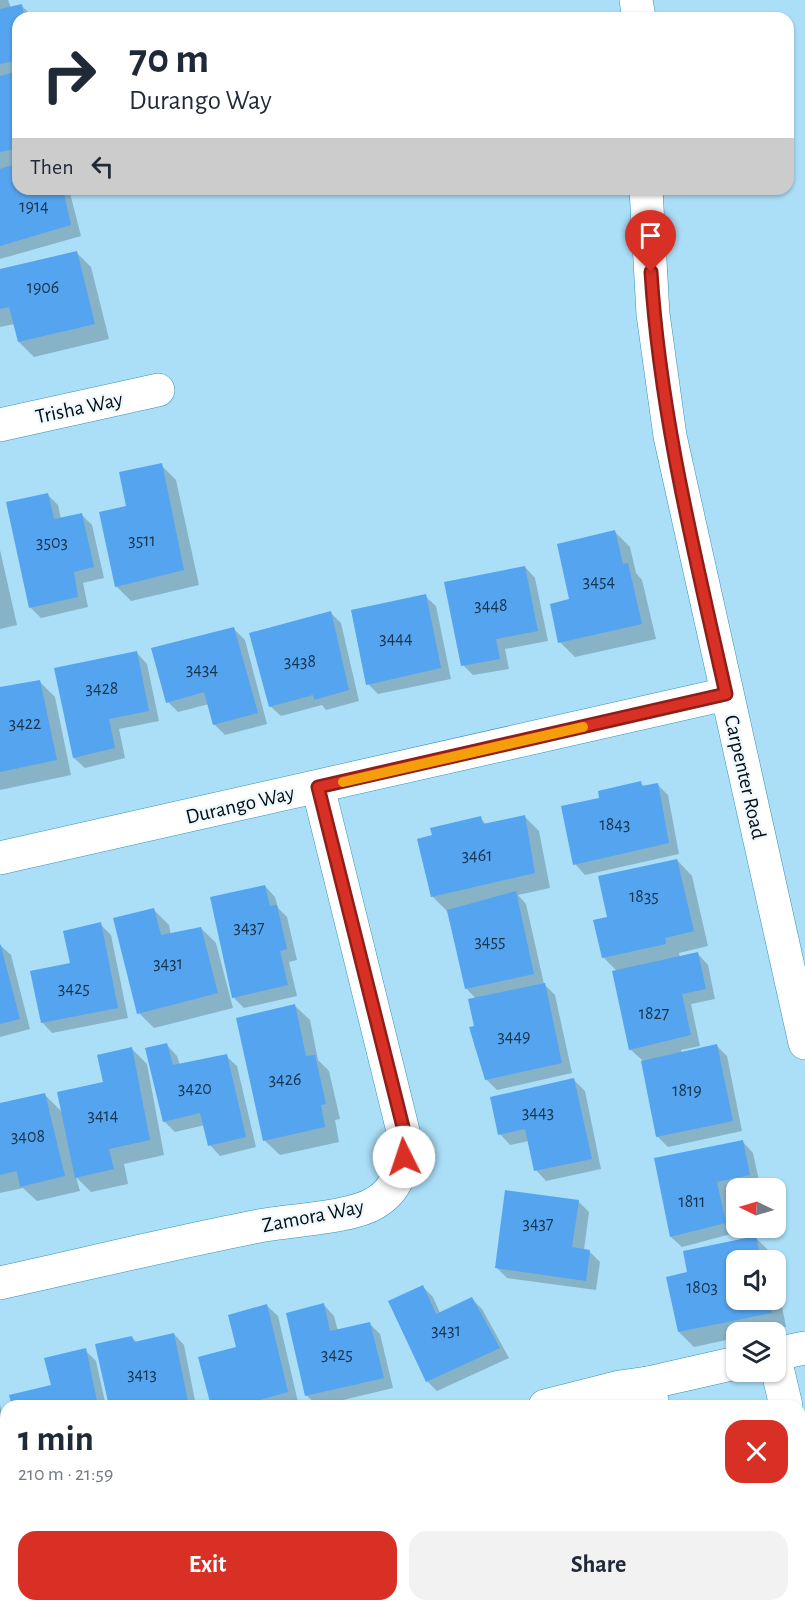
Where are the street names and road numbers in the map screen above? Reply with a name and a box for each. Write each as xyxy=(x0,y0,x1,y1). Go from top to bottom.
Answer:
street label: Trisha Way xyxy=(33,389,125,427)
street label: Carpenter Road xyxy=(721,713,769,841)
street label: Durango Way xyxy=(184,782,296,828)
street label: Zamora Way xyxy=(260,1196,366,1236)

